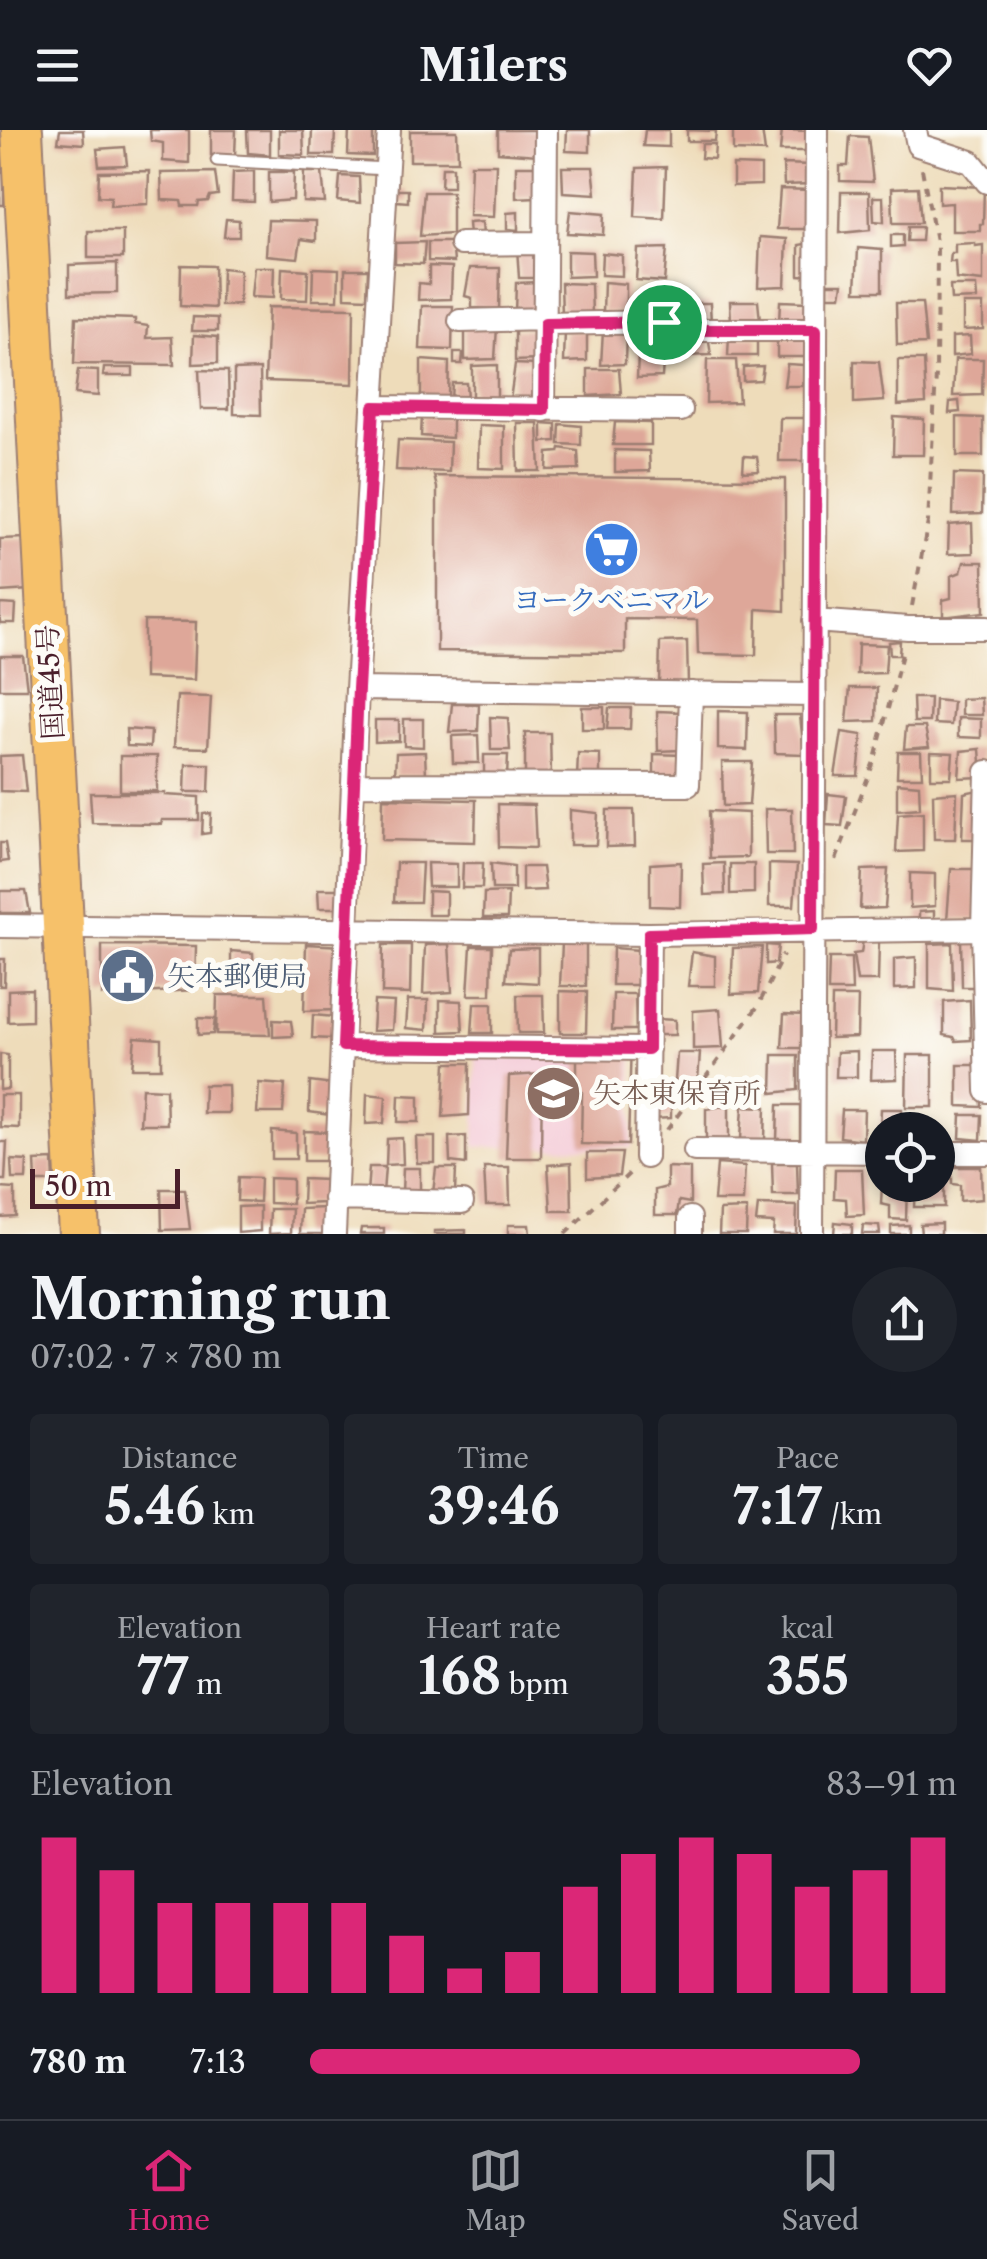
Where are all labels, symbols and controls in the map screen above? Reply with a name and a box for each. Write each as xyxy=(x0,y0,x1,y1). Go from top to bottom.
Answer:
text: Milers xyxy=(419,37,568,93)
icon: menu xyxy=(30,38,85,93)
icon: heart xyxy=(902,38,957,93)
pin xyxy=(622,280,707,365)
icon: arrive xyxy=(637,295,692,350)
supermarket icon: ヨークベニマル xyxy=(581,519,641,579)
place label: ヨークベニマル xyxy=(513,583,709,617)
street label: 国道45号 xyxy=(30,623,70,741)
public building icon: 矢本郵便局 xyxy=(98,946,158,1006)
place label: 矢本郵便局 xyxy=(167,959,307,993)
school or university icon: 矢本東保育所 xyxy=(524,1063,584,1123)
place label: 矢本東保育所 xyxy=(593,1076,761,1110)
map controls xyxy=(865,1112,955,1202)
button: locate xyxy=(865,1112,955,1202)
scale bar xyxy=(30,1164,180,1208)
text: 50 m xyxy=(45,1169,112,1203)
text: Morning run xyxy=(30,1266,391,1333)
button: share xyxy=(852,1267,957,1372)
text: 07:02 · 7 × 780 m xyxy=(30,1337,281,1376)
text: Distance xyxy=(122,1441,237,1475)
text: Time xyxy=(458,1441,529,1475)
text: Pace xyxy=(776,1441,839,1475)
text: 5.46 xyxy=(104,1475,205,1537)
text: 39:46 xyxy=(427,1475,560,1537)
text: 7:17 xyxy=(733,1475,822,1537)
text: km xyxy=(205,1497,255,1531)
text: /km xyxy=(822,1497,882,1531)
text: Elevation xyxy=(117,1611,242,1645)
text: Heart rate xyxy=(426,1611,561,1645)
text: kcal xyxy=(781,1611,834,1645)
text: 77 xyxy=(137,1645,189,1707)
text: 168 xyxy=(418,1645,501,1707)
text: 355 xyxy=(766,1645,849,1707)
text: m xyxy=(189,1667,222,1701)
text: bpm xyxy=(501,1667,569,1701)
text: Elevation xyxy=(30,1764,173,1803)
text: 83–91 m xyxy=(826,1764,957,1803)
text: 780 m xyxy=(30,2042,127,2081)
text: 7:13 xyxy=(190,2042,246,2081)
tab: Home xyxy=(128,2143,210,2237)
tab: Map xyxy=(466,2143,526,2237)
tab: Saved xyxy=(781,2143,859,2237)

